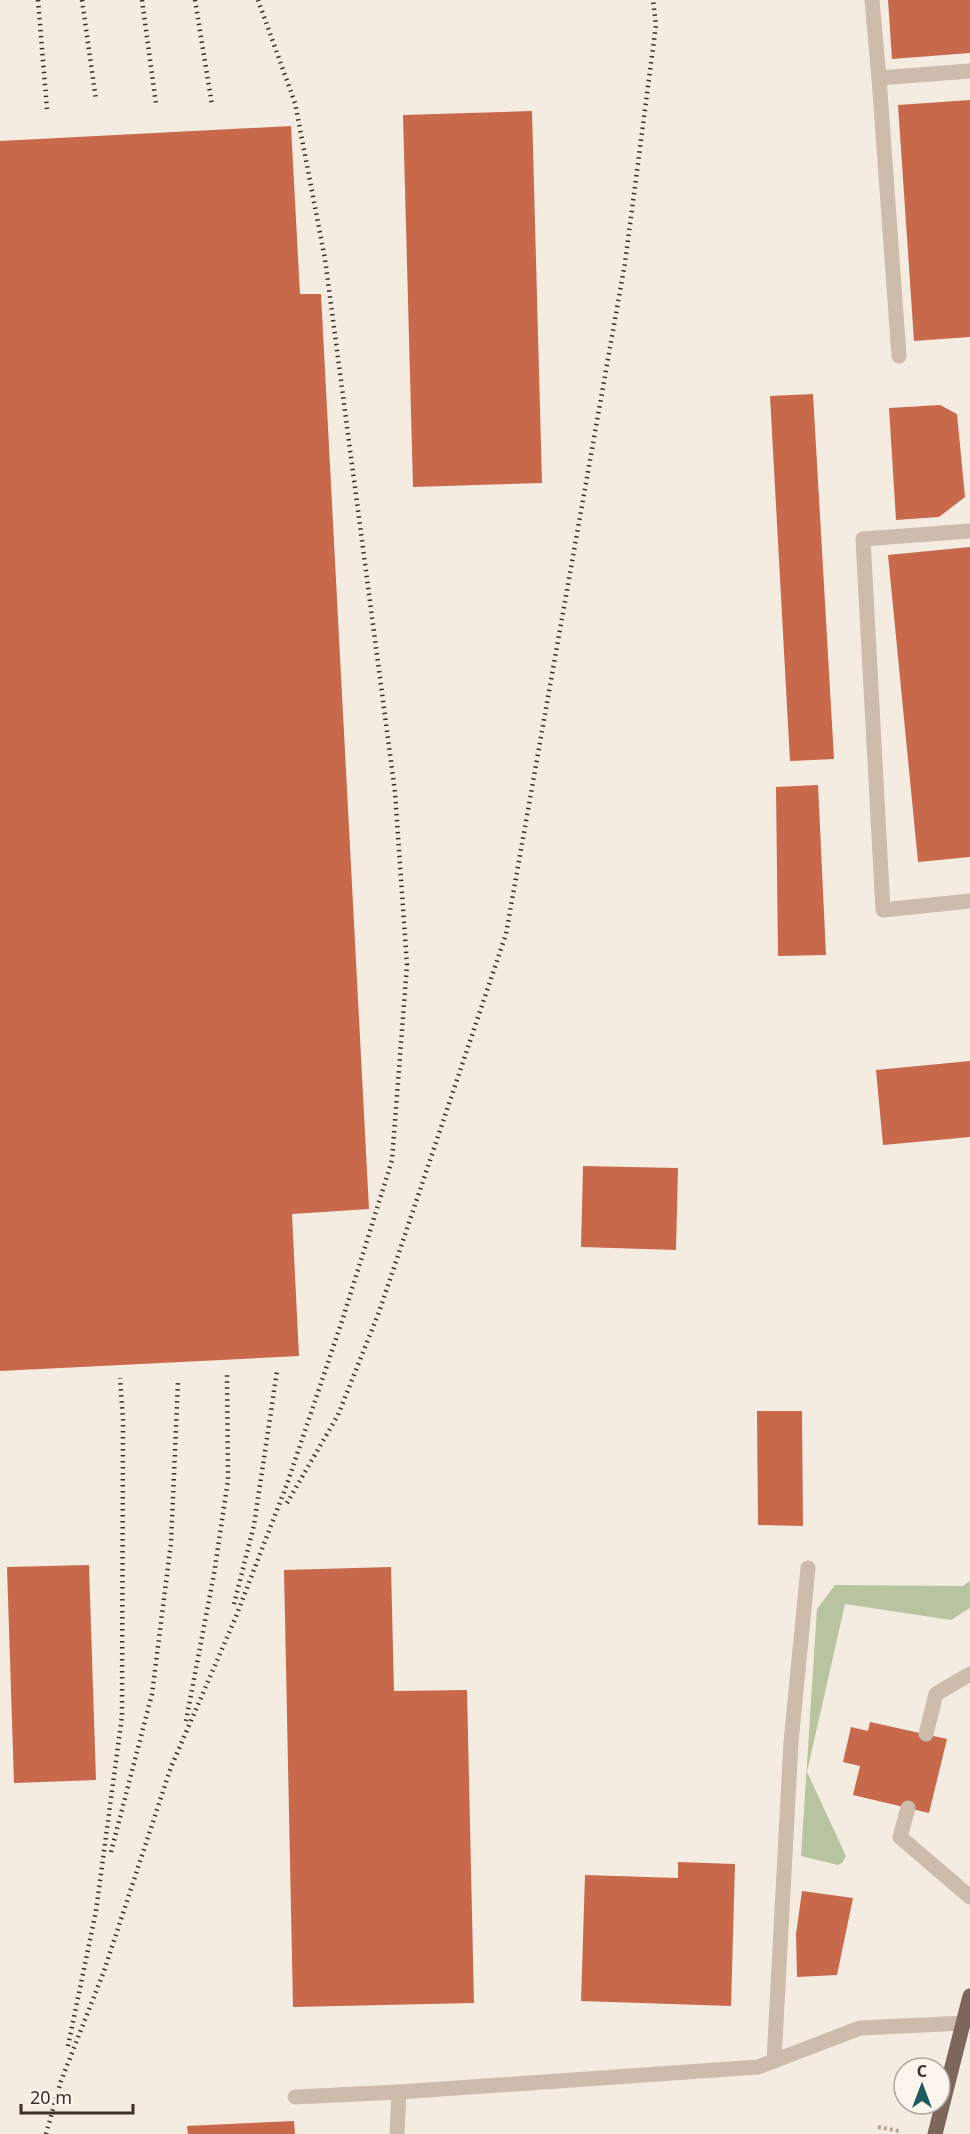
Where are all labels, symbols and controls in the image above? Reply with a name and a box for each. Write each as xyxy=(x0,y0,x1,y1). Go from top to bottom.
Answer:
north arrow xyxy=(892,2056,952,2116)
text: С xyxy=(917,2060,927,2082)
scale bar xyxy=(21,2077,134,2115)
text: 20 m xyxy=(30,2085,72,2109)

